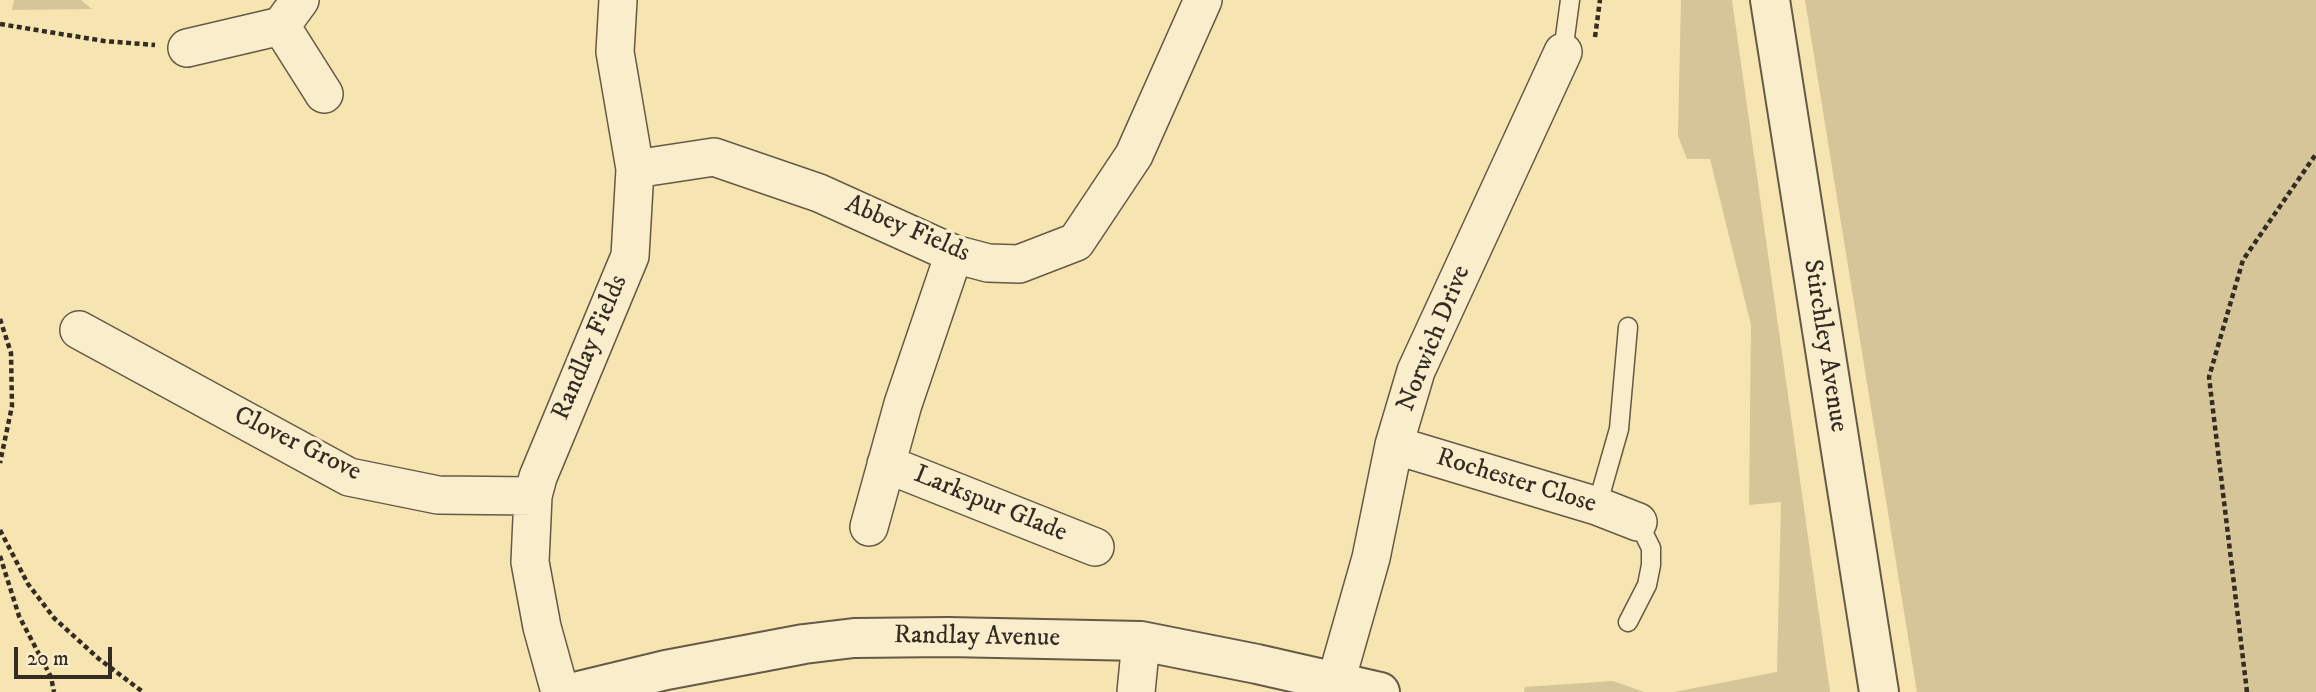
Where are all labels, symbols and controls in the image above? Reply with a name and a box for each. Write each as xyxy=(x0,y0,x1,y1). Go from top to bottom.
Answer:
street label: Abbey Fields xyxy=(840,190,974,270)
street label: Stirchley Avenue xyxy=(1795,257,1853,435)
street label: Norwich Drive xyxy=(1392,261,1478,417)
street label: Randlay Fields xyxy=(546,271,636,425)
street label: Clover Grove xyxy=(228,401,366,489)
street label: Rochester Close xyxy=(1432,443,1600,521)
street label: Larkspur Glade xyxy=(909,460,1071,550)
street label: Randlay Avenue xyxy=(894,621,1060,655)
scale bar xyxy=(18,632,116,676)
text: 20 m xyxy=(27,646,69,672)

